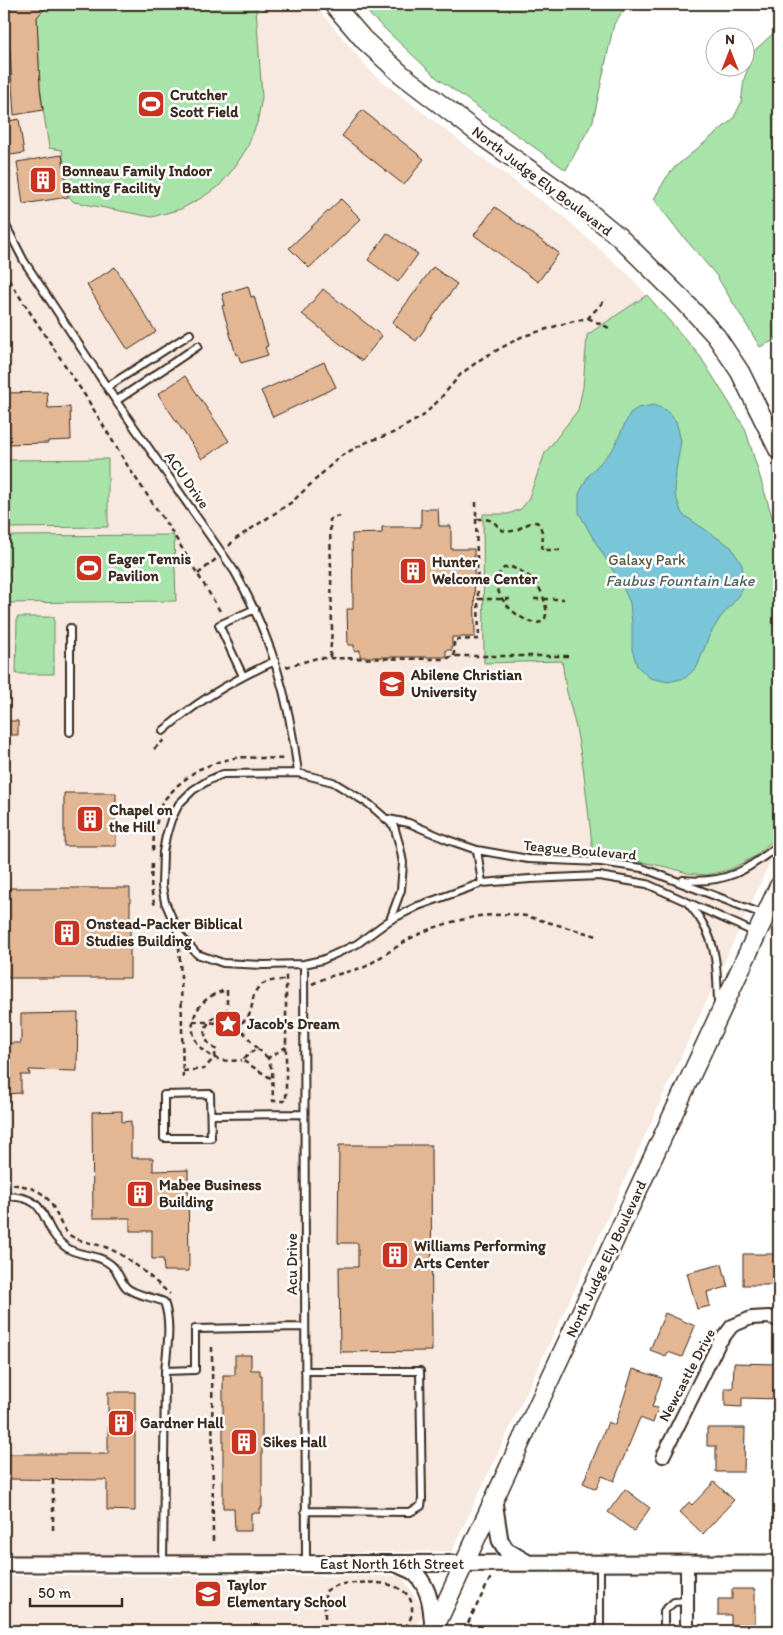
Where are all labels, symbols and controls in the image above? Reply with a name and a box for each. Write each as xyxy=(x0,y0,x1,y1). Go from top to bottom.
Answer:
north arrow xyxy=(706,28,756,78)
text: N xyxy=(725,31,735,48)
place label: Crutcher Scott Field xyxy=(170,86,239,121)
sports icon: Crutcher Scott Field xyxy=(136,89,166,119)
street label: North Judge Ely Boulevard xyxy=(468,122,616,240)
place label: Bonneau Family Indoor Batting Facility xyxy=(62,162,213,198)
building icon: Bonneau Family Indoor Batting Facility xyxy=(28,165,58,195)
street label: ACU Drive xyxy=(161,448,213,512)
place label: Eager Tennis Pavilion xyxy=(108,550,191,585)
park label: Galaxy Park xyxy=(608,551,686,569)
sports icon: Eager Tennis Pavilion xyxy=(74,553,104,583)
place label: Hunter Welcome Center xyxy=(432,553,538,588)
building icon: Hunter Welcome Center xyxy=(398,556,428,586)
water label: Faubus Fountain Lake xyxy=(606,571,756,590)
place label: Abilene Christian University xyxy=(410,666,523,702)
school or university icon: Abilene Christian University xyxy=(377,669,407,699)
place label: Chapel on the Hill xyxy=(109,801,173,836)
building icon: Chapel on the Hill xyxy=(75,804,105,834)
street label: Teague Boulevard xyxy=(523,836,638,864)
place label: Onstead-Packer Biblical Studies Building xyxy=(86,915,243,951)
building icon: Onstead-Packer Biblical Studies Building xyxy=(52,918,82,948)
place icon: Jacob's Dream xyxy=(213,1009,243,1039)
place label: Jacob's Dream xyxy=(246,1015,341,1033)
place label: Mabee Business Building xyxy=(159,1176,262,1212)
street label: North Judge Ely Boulevard xyxy=(562,1178,650,1340)
building icon: Mabee Business Building xyxy=(125,1179,155,1209)
street label: Acu Drive xyxy=(283,1233,301,1295)
place label: Williams Performing Arts Center xyxy=(413,1237,546,1272)
building icon: Williams Performing Arts Center xyxy=(380,1240,410,1270)
street label: Newcastle Drive xyxy=(655,1325,719,1425)
building icon: Gardner Hall xyxy=(106,1408,136,1438)
place label: Gardner Hall xyxy=(140,1414,225,1432)
building icon: Sikes Hall xyxy=(229,1427,259,1457)
place label: Sikes Hall xyxy=(263,1433,328,1451)
street label: East North 16th Street xyxy=(320,1555,464,1573)
scale bar xyxy=(30,1575,122,1607)
place label: Taylor Elementary School xyxy=(226,1576,347,1612)
school or university icon: Taylor Elementary School xyxy=(193,1579,223,1609)
text: 50 m xyxy=(38,1584,71,1602)

